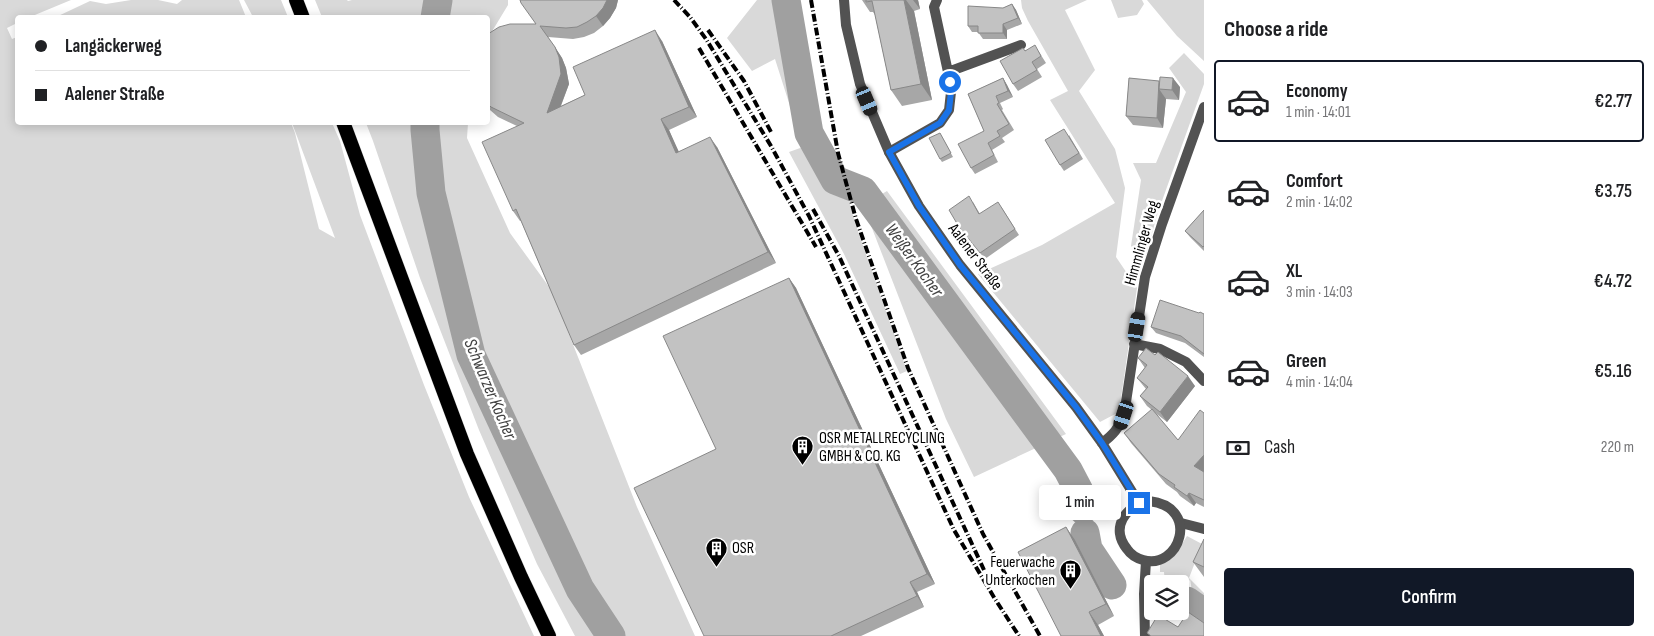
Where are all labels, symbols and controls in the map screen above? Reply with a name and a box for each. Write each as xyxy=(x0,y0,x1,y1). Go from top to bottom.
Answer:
text: Choose a ride xyxy=(1224,16,1328,43)
text: Langäckerweg xyxy=(65,35,162,58)
route start xyxy=(939,71,961,93)
icon: car xyxy=(1226,79,1271,124)
text: Economy xyxy=(1286,80,1348,103)
text: Aalener Straße xyxy=(65,83,165,106)
car xyxy=(854,84,879,118)
text: €2.77 xyxy=(1595,90,1632,113)
text: 1 min · 14:01 xyxy=(1286,103,1351,122)
icon: car xyxy=(1226,169,1271,214)
text: Comfort xyxy=(1286,170,1343,193)
text: €3.75 xyxy=(1594,180,1632,203)
text: 2 min · 14:02 xyxy=(1286,193,1353,212)
street label: Himmlinger Weg xyxy=(1121,198,1163,288)
water label: Weißer Kocher xyxy=(880,219,948,301)
street label: Aalener Straße xyxy=(943,219,1006,294)
icon: car xyxy=(1226,259,1271,304)
text: XL xyxy=(1286,260,1302,283)
text: €4.72 xyxy=(1594,270,1632,293)
text: 3 min · 14:03 xyxy=(1286,283,1353,302)
car xyxy=(1127,311,1146,343)
water label: Schwarzer Kocher xyxy=(459,336,521,443)
icon: car xyxy=(1226,349,1271,394)
text: Green xyxy=(1286,350,1326,373)
text: €5.16 xyxy=(1594,360,1632,383)
text: 4 min · 14:04 xyxy=(1286,373,1353,392)
car xyxy=(1112,398,1135,432)
place label: OSR METALLRECYCLING GMBH & CO. KG xyxy=(819,429,945,466)
icon: cash xyxy=(1224,434,1252,462)
building icon: OSR METALLRECYCLING GMBH & CO. KG xyxy=(791,435,815,466)
text: Cash xyxy=(1264,436,1295,459)
text: 220 m xyxy=(1601,438,1634,457)
callout: 1 min xyxy=(1039,486,1122,520)
route end xyxy=(1128,492,1150,514)
text: 1 min xyxy=(1065,493,1095,512)
building icon: OSR xyxy=(704,536,728,567)
place label: OSR xyxy=(732,539,754,558)
place label: Feuerwache Unterkochen xyxy=(985,553,1055,590)
building icon: Feuerwache Unterkochen xyxy=(1059,559,1083,590)
button: Confirm xyxy=(1224,568,1634,626)
map controls xyxy=(1144,575,1189,620)
button: layers xyxy=(1144,575,1189,620)

